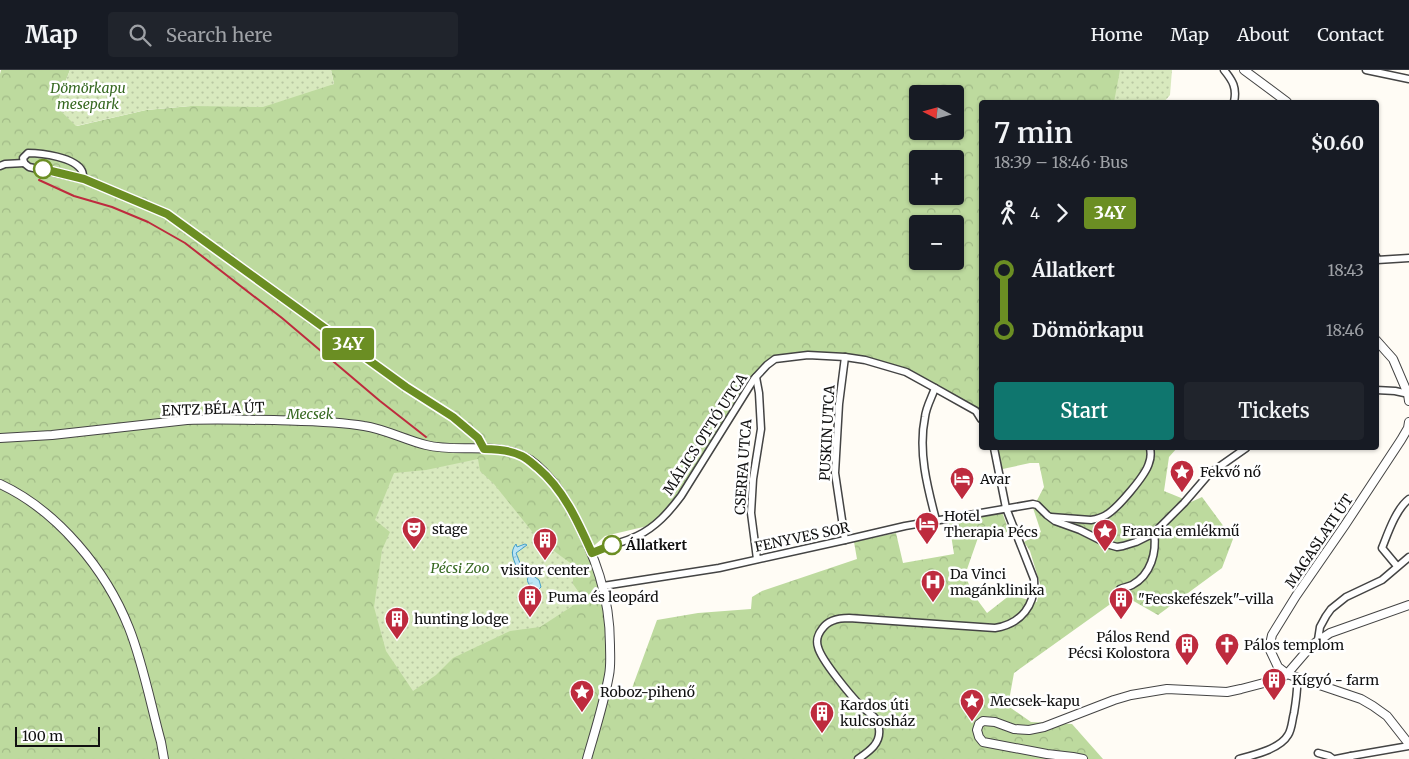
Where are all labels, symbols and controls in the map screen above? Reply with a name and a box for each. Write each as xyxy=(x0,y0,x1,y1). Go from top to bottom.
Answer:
search box xyxy=(108,12,458,57)
text: Map xyxy=(25,19,78,50)
icon: search xyxy=(126,21,154,49)
text: Search here xyxy=(166,23,272,47)
text: Home xyxy=(1091,23,1143,46)
text: Map xyxy=(1171,23,1209,46)
text: About xyxy=(1237,23,1289,46)
text: Contact xyxy=(1317,23,1384,46)
park label: Dömörkapu mesepark xyxy=(49,79,126,113)
north arrow xyxy=(909,85,964,140)
map controls xyxy=(909,85,964,270)
text: 7 min xyxy=(994,115,1073,151)
text: $0.60 xyxy=(1311,131,1364,155)
button: + xyxy=(909,150,964,205)
text: 18:39 – 18:46 · Bus xyxy=(994,152,1128,172)
unlabelled marker xyxy=(33,159,53,179)
icon: walk xyxy=(994,199,1022,227)
icon: forward xyxy=(1048,199,1076,227)
text: 34Y xyxy=(1094,201,1126,224)
text: 4 xyxy=(1030,203,1040,223)
button: − xyxy=(909,215,964,270)
text: Állatkert xyxy=(1032,258,1115,282)
text: 18:43 xyxy=(1327,260,1364,280)
text: Dömörkapu xyxy=(1032,318,1144,342)
text: 18:46 xyxy=(1326,320,1364,340)
line badge: 34Y xyxy=(319,328,377,360)
text: 34Y xyxy=(332,332,364,355)
street label: MÁLICS OTTÓ UTCA xyxy=(659,370,751,498)
button: Start xyxy=(994,382,1174,440)
button: Tickets xyxy=(1184,382,1364,440)
street label: PUSKIN UTCA xyxy=(815,384,839,482)
street label: ENTZ BÉLA ÚT xyxy=(161,398,265,420)
park label: Mecsek xyxy=(286,405,334,423)
street label: CSERFA UTCA xyxy=(731,418,755,515)
place icon: Fekvő nő xyxy=(1169,459,1195,493)
place label: Fekvő nő xyxy=(1200,463,1261,481)
hotel icon: Avar xyxy=(949,466,975,500)
place label: Avar xyxy=(979,470,1011,488)
street label: MAGASLATI ÚT xyxy=(1281,491,1357,591)
place label: Hotel Therapia Pécs xyxy=(944,507,1038,541)
hotel icon: Hotel Therapia Pécs xyxy=(914,511,940,545)
theatre icon: stage xyxy=(401,516,427,550)
street label: FENYVES SOR xyxy=(753,518,851,556)
place icon: Francia emlékmű xyxy=(1092,518,1118,552)
place label: stage xyxy=(432,520,468,538)
place label: Francia emlékmű xyxy=(1122,522,1240,540)
building icon: visitor center xyxy=(532,527,558,561)
marker: Állatkert xyxy=(602,535,622,555)
place label: Állatkert xyxy=(625,536,687,554)
park label: Pécsi Zoo xyxy=(430,559,490,577)
place label: visitor center xyxy=(500,561,589,579)
place label: Da Vinci magánklinika xyxy=(950,565,1045,599)
hospital icon: Da Vinci magánklinika xyxy=(920,569,946,603)
building icon: Puma és leopárd xyxy=(517,584,543,618)
building icon: "Fecskefészek"-villa xyxy=(1108,586,1134,620)
place label: Puma és leopárd xyxy=(548,588,659,606)
place label: "Fecskefészek"-villa xyxy=(1138,590,1274,608)
building icon: hunting lodge xyxy=(384,606,410,640)
place label: hunting lodge xyxy=(414,610,509,628)
place label: Pálos Rend Pécsi Kolostora xyxy=(1068,628,1171,662)
building icon: Pálos Rend Pécsi Kolostora xyxy=(1174,632,1200,666)
church icon: Pálos templom xyxy=(1214,632,1240,666)
place label: Pálos templom xyxy=(1244,636,1344,654)
building icon: Kígyó - farm xyxy=(1261,667,1287,701)
place label: Kígyó - farm xyxy=(1292,671,1379,689)
place icon: Roboz-pihenő xyxy=(569,679,595,713)
place label: Roboz-pihenő xyxy=(600,683,695,701)
place icon: Mecsek-kapu xyxy=(959,688,985,722)
place label: Mecsek-kapu xyxy=(990,692,1080,710)
place label: Kardos úti kulcsosház xyxy=(840,696,915,730)
building icon: Kardos úti kulcsosház xyxy=(809,700,835,734)
scale bar xyxy=(15,724,100,747)
text: 100 m xyxy=(22,727,63,745)

